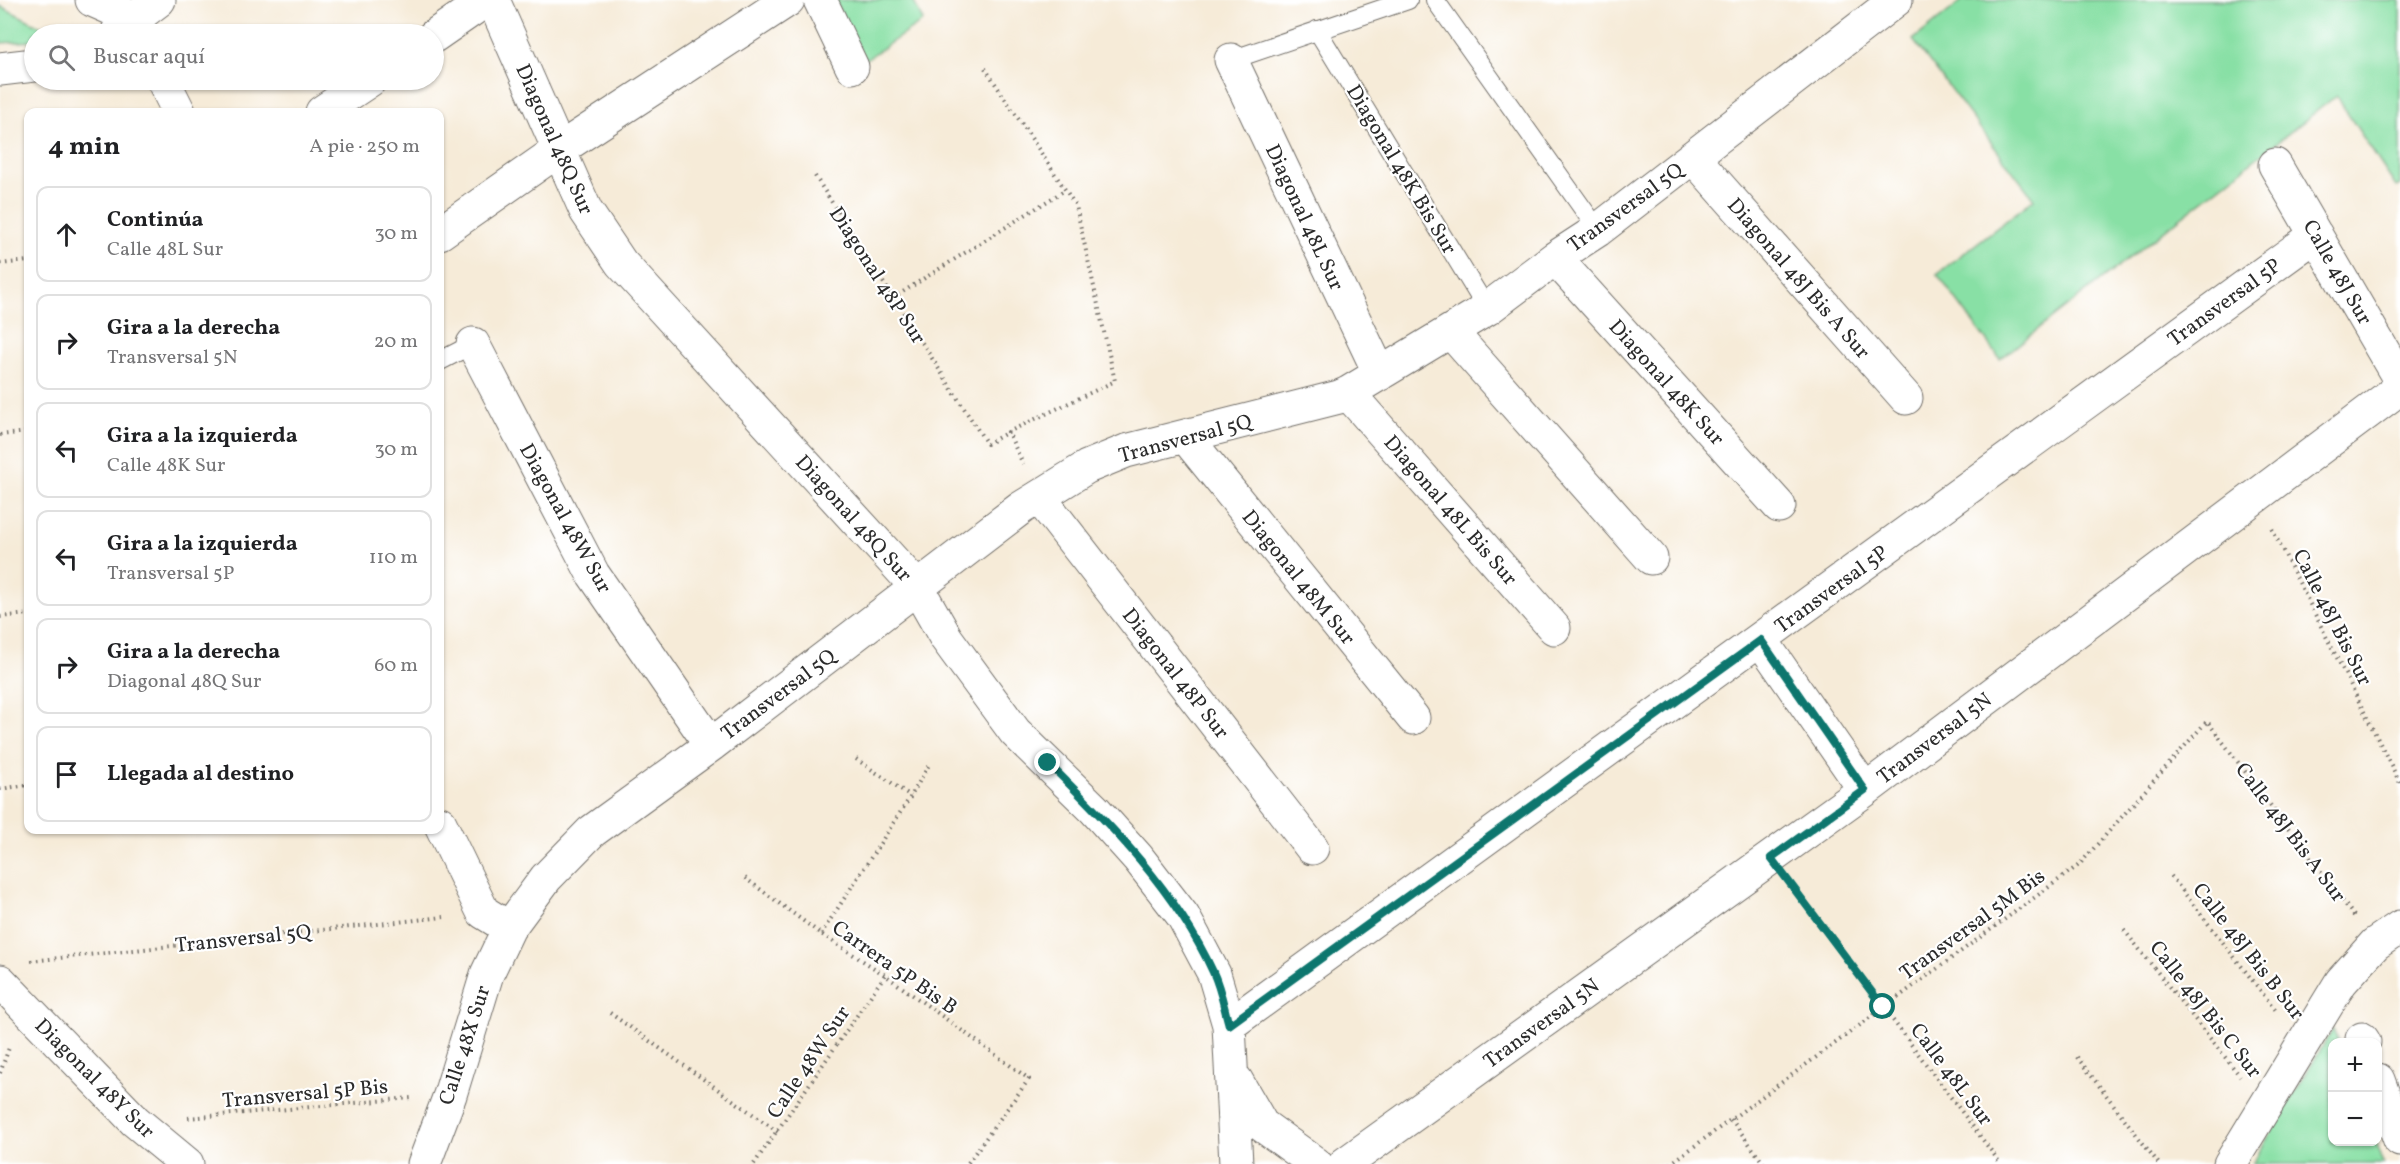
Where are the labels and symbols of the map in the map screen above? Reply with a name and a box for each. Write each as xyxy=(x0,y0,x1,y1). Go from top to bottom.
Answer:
street label: Diagonal 48Q Sur xyxy=(507,60,600,220)
street label: Diagonal 48K Bis Sur xyxy=(1338,79,1463,260)
street label: Diagonal 48L Sur xyxy=(1257,140,1350,296)
street label: Transversal 5Q xyxy=(1562,155,1691,260)
street label: Diagonal 48J Bis A Sur xyxy=(1720,192,1876,366)
street label: Diagonal 48P Sur xyxy=(821,201,932,351)
street label: Calle 48J Sur xyxy=(2295,215,2379,331)
street label: Transversal 5P xyxy=(2162,252,2287,354)
street label: Diagonal 48K Sur xyxy=(1601,313,1731,453)
street label: Transversal 5Q xyxy=(1116,407,1257,471)
street label: Diagonal 48L Bis Sur xyxy=(1376,429,1524,593)
street label: Diagonal 48W Sur xyxy=(511,439,618,599)
street label: Diagonal 48Q Sur xyxy=(788,449,918,589)
street label: Diagonal 48M Sur xyxy=(1234,504,1362,652)
street label: Transversal 5P xyxy=(1769,539,1894,641)
street label: Calle 48J Bis Sur xyxy=(2285,544,2379,691)
street label: Diagonal 48P Sur xyxy=(1114,602,1235,746)
street label: Transversal 5Q xyxy=(716,641,844,748)
street label: Transversal 5N xyxy=(1871,686,1998,792)
route end xyxy=(1034,749,1060,775)
street label: Calle 48J Bis A Sur xyxy=(2227,757,2352,909)
street label: Transversal 5M Bis xyxy=(1894,862,2052,988)
street label: Calle 48J Bis B Sur xyxy=(2185,877,2311,1027)
street label: Carrera 5P Bis B xyxy=(825,914,963,1022)
street label: Transversal 5Q xyxy=(174,918,314,961)
street label: Calle 48J Bis C Sur xyxy=(2142,935,2268,1085)
street label: Transversal 5N xyxy=(1478,972,1606,1076)
street label: Calle 48X Sur xyxy=(432,982,498,1109)
route start xyxy=(1869,993,1895,1019)
street label: Calle 48W Sur xyxy=(761,1000,858,1125)
street label: Diagonal 48Y Sur xyxy=(27,1012,161,1146)
street label: Calle 48L Sur xyxy=(1903,1018,1999,1132)
street label: Transversal 5P Bis xyxy=(221,1073,389,1116)

